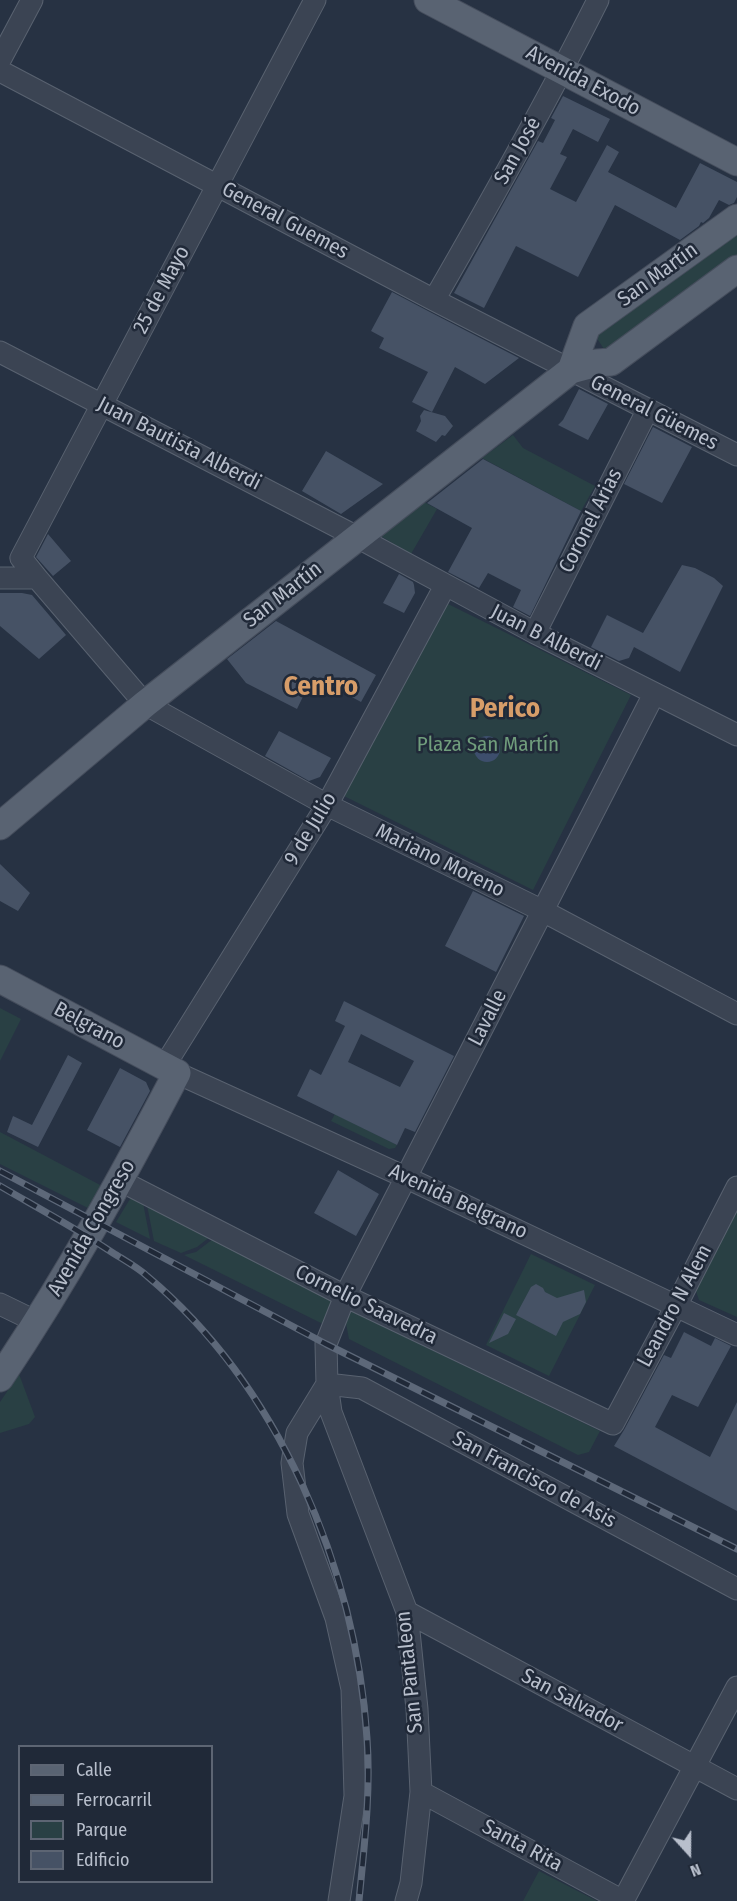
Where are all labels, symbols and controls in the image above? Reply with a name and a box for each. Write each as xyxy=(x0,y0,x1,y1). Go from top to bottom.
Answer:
street label: Avenida Exodo xyxy=(522,40,644,122)
street label: San José xyxy=(489,113,547,189)
street label: General Guemes xyxy=(217,177,353,265)
street label: San Martín xyxy=(613,238,703,312)
street label: 25 de Mayo xyxy=(128,242,196,338)
street label: General Güemes xyxy=(586,370,722,456)
street label: Juan Bautista Alberdi xyxy=(93,392,265,496)
street label: Coronel Arias xyxy=(554,465,628,577)
street label: San Martín xyxy=(239,557,327,633)
street label: Juan B Alberdi xyxy=(486,599,606,677)
district label: Centro xyxy=(284,671,358,703)
district label: Perico xyxy=(470,693,540,725)
park label: Plaza San Martín xyxy=(417,732,559,758)
street label: 9 de Julio xyxy=(280,788,342,870)
street label: Mariano Moreno xyxy=(371,819,509,903)
street label: Lavalle xyxy=(463,986,513,1050)
street label: Belgrano xyxy=(49,997,129,1055)
street label: Avenida Congreso xyxy=(43,1156,141,1300)
street label: Avenida Belgrano xyxy=(385,1159,531,1245)
street label: Leandro N Alem xyxy=(632,1240,718,1372)
street label: Cornelio Saavedra xyxy=(291,1260,441,1350)
street label: San Francisco de Asis xyxy=(448,1426,620,1534)
street label: San Pantaleon xyxy=(391,1610,429,1734)
street label: San Salvador xyxy=(517,1664,627,1738)
legend xyxy=(18,1745,213,1883)
text: Calle xyxy=(76,1759,112,1781)
text: Ferrocarril xyxy=(76,1789,152,1811)
street label: Santa Rita xyxy=(477,1814,567,1878)
text: Parque xyxy=(76,1819,127,1841)
north arrow xyxy=(659,1823,719,1883)
text: Edificio xyxy=(76,1849,129,1871)
text: N xyxy=(688,1860,704,1881)

